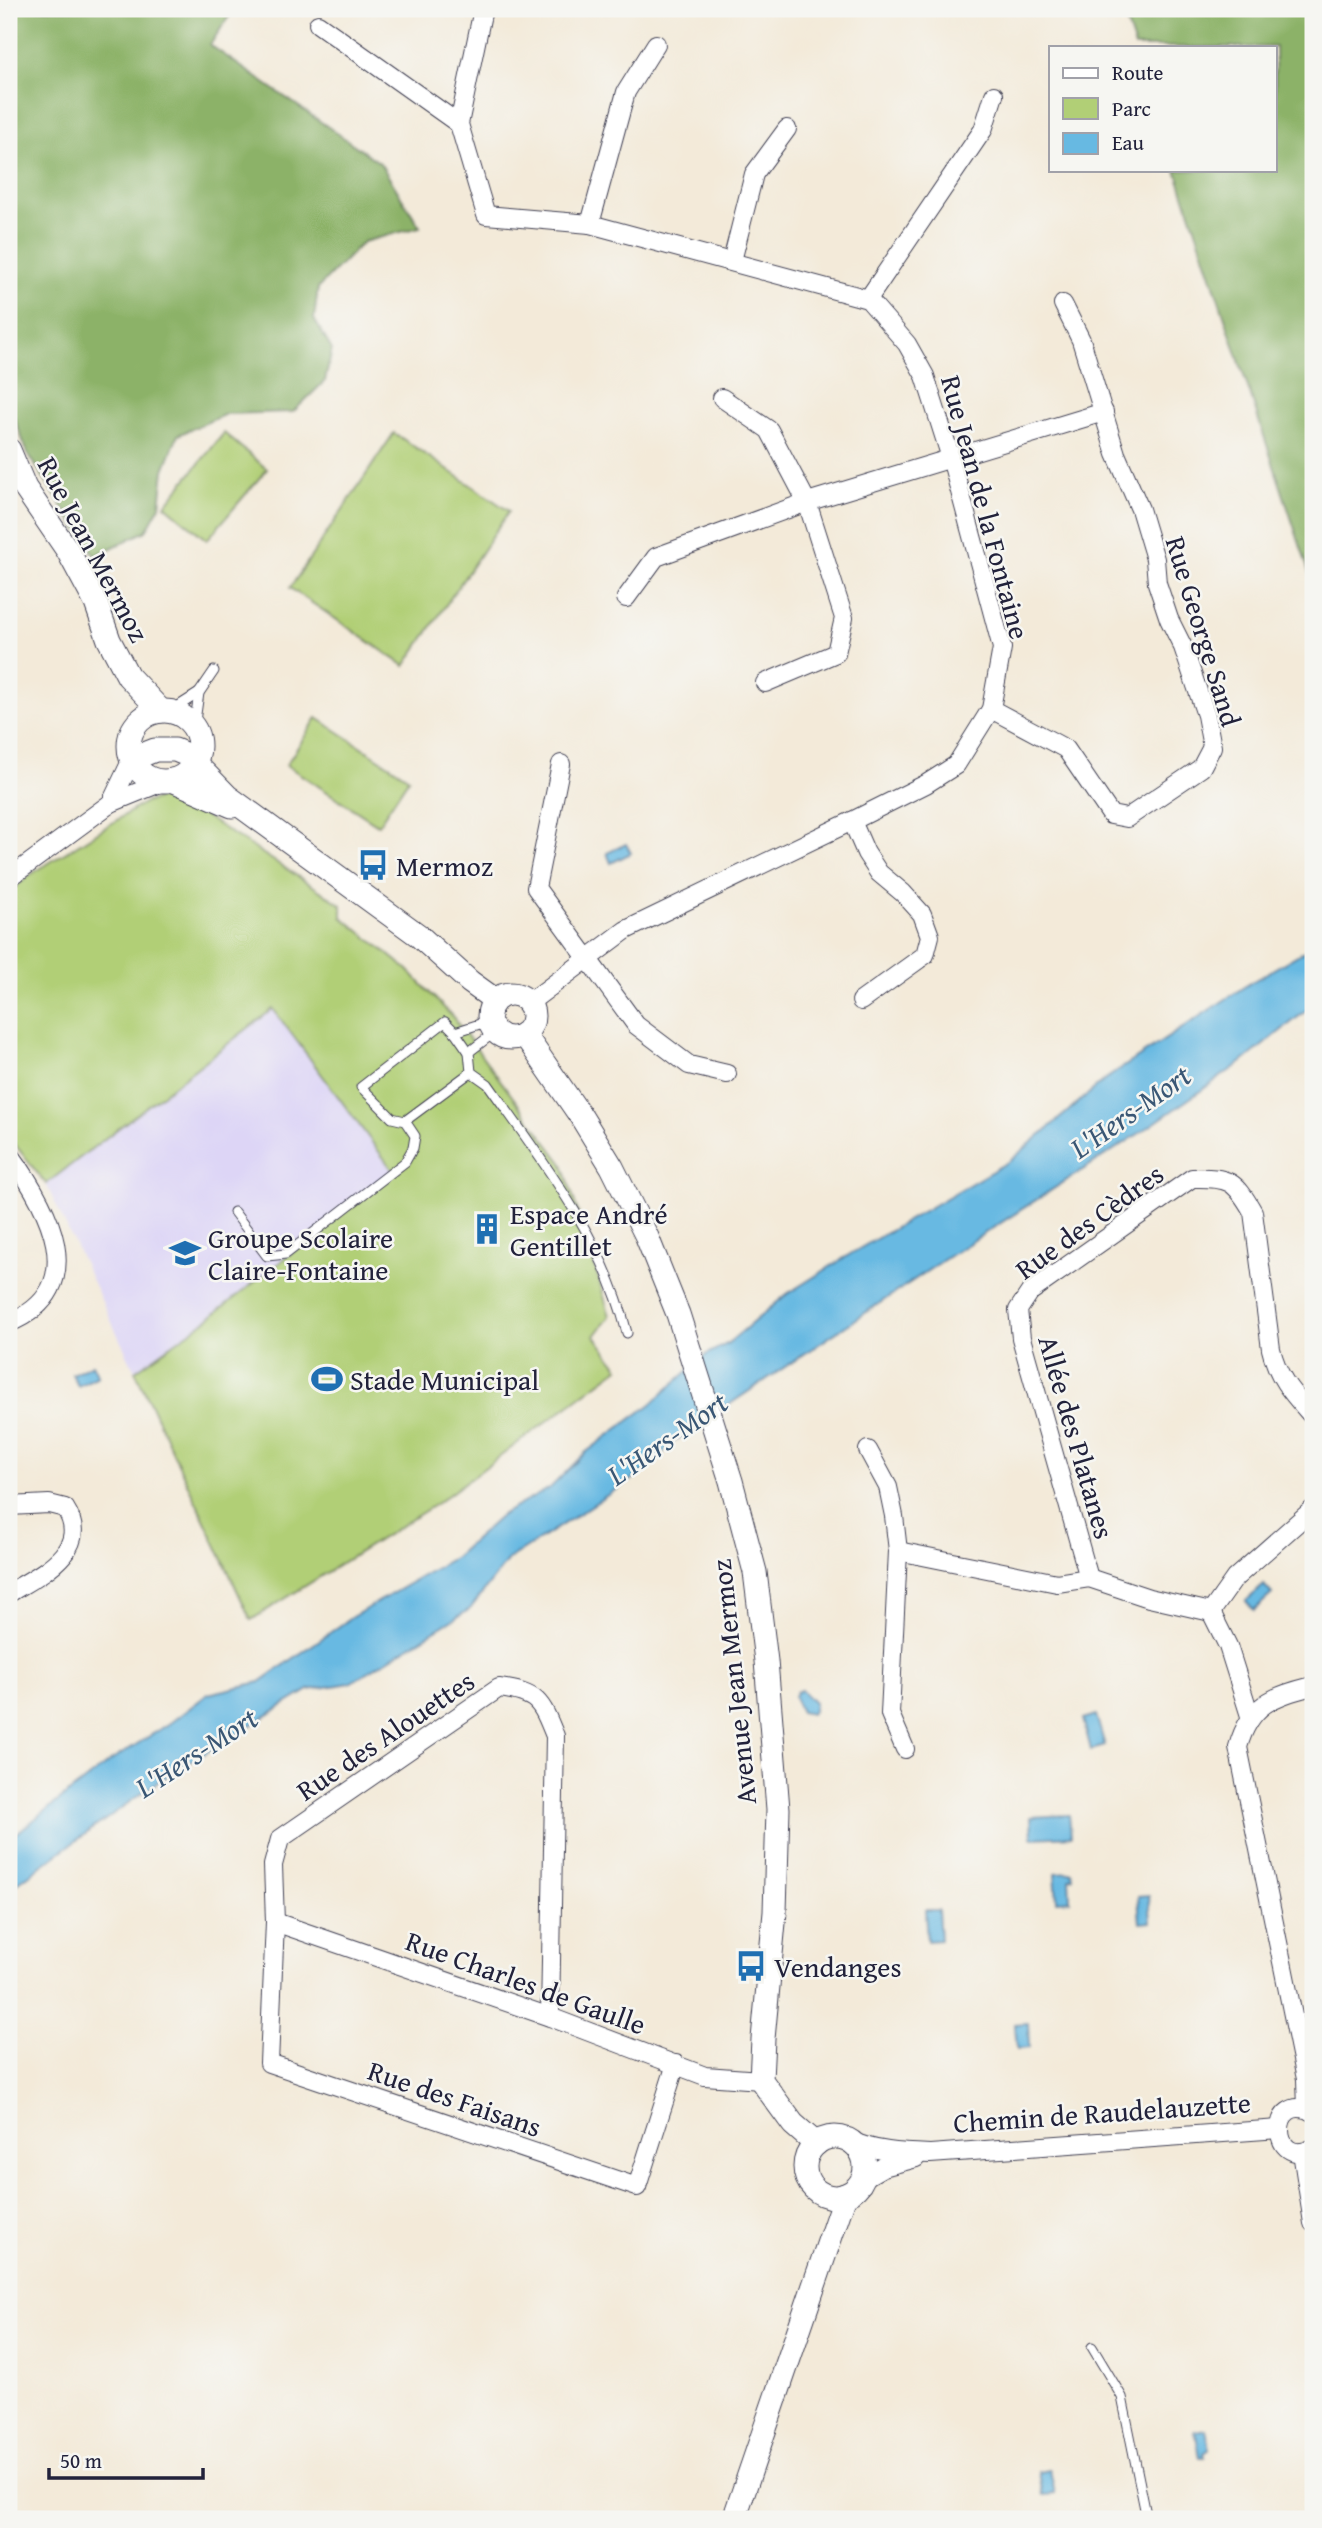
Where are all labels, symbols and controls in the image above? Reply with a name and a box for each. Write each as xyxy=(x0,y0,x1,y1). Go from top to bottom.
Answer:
legend xyxy=(1049,46,1276,172)
text: Route xyxy=(1112,57,1164,88)
text: Parc xyxy=(1112,93,1151,124)
text: Eau xyxy=(1112,127,1145,158)
street label: Rue Jean de la Fontaine xyxy=(931,371,1041,643)
street label: Rue Jean Mermoz xyxy=(28,449,160,649)
street label: Rue George Sand xyxy=(1156,531,1252,731)
place label: Mermoz xyxy=(396,845,493,886)
bus stop icon: Mermoz xyxy=(356,848,390,882)
water label: L'Hers-Mort xyxy=(1060,1053,1200,1169)
street label: Rue des Cèdres xyxy=(1006,1153,1172,1289)
place label: Espace André Gentillet xyxy=(510,1193,668,1266)
building icon: Espace André Gentillet xyxy=(470,1212,504,1246)
place label: Groupe Scolaire Claire-Fontaine xyxy=(208,1217,393,1290)
school or university icon: Groupe Scolaire Claire-Fontaine xyxy=(168,1236,202,1270)
street label: Allée des Platanes xyxy=(1028,1331,1126,1543)
place label: Stade Municipal xyxy=(350,1359,539,1400)
sports icon: Stade Municipal xyxy=(310,1362,344,1396)
water label: L'Hers-Mort xyxy=(597,1380,737,1496)
street label: Avenue Jean Mermoz xyxy=(700,1557,766,1807)
street label: Rue des Alouettes xyxy=(288,1660,482,1810)
water label: L'Hers-Mort xyxy=(125,1696,266,1809)
street label: Rue Charles de Gaulle xyxy=(400,1920,652,2044)
place label: Vendanges xyxy=(774,1946,902,1987)
bus stop icon: Vendanges xyxy=(734,1949,768,1983)
street label: Rue des Faisans xyxy=(363,2049,547,2147)
street label: Chemin de Raudelauzette xyxy=(952,2081,1252,2143)
scale bar xyxy=(49,2437,203,2481)
text: 50 m xyxy=(60,2445,102,2476)

